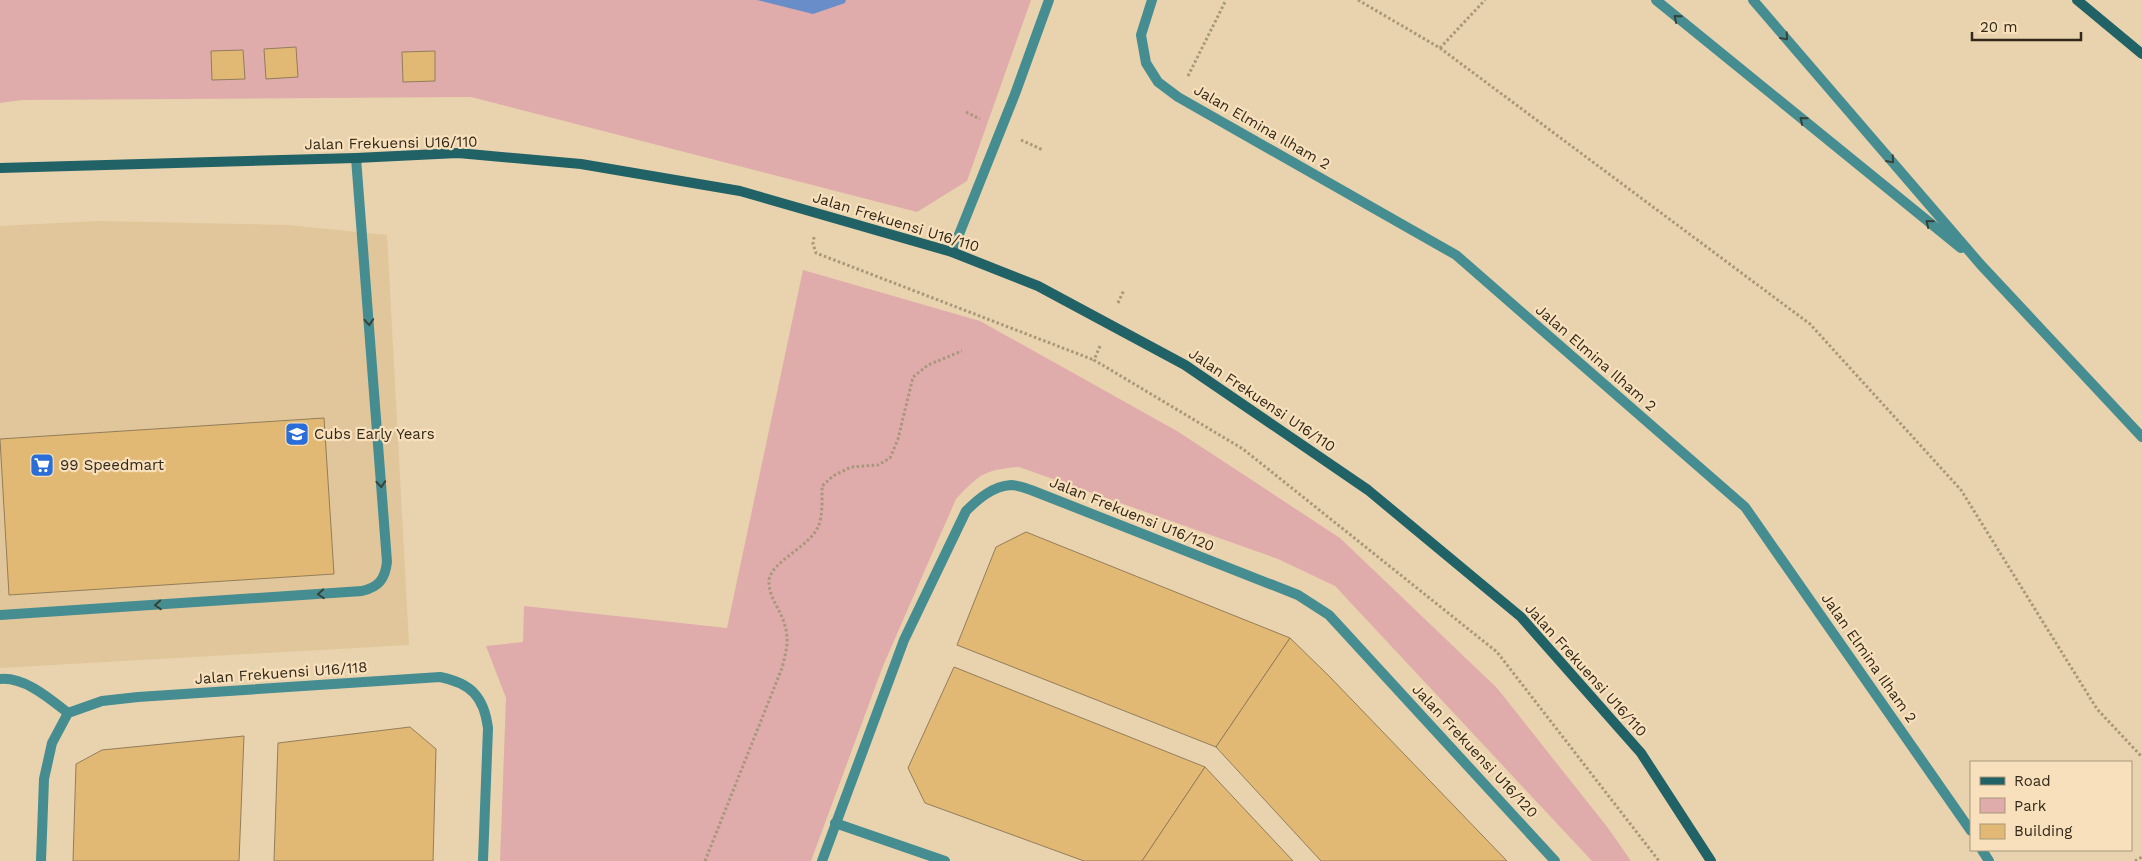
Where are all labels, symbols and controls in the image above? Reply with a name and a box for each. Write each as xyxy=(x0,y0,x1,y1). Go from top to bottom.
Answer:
scale bar xyxy=(1972,10,2081,42)
one-way arrow xyxy=(1674,14,1683,23)
text: 20 m xyxy=(1980,18,2018,36)
one-way arrow xyxy=(1779,31,1788,40)
street label: Jalan Elmina Ilham 2 xyxy=(1191,81,1333,173)
one-way arrow xyxy=(1800,117,1809,126)
street label: Jalan Frekuensi U16/110 xyxy=(304,132,478,154)
one-way arrow xyxy=(1885,154,1893,163)
street label: Jalan Frekuensi U16/110 xyxy=(811,188,981,256)
one-way arrow xyxy=(1926,219,1935,228)
street label: Jalan Elmina Ilham 2 xyxy=(1532,301,1660,415)
one-way arrow xyxy=(363,318,374,326)
street label: Jalan Frekuensi U16/110 xyxy=(1185,344,1339,456)
school or university icon: Cubs Early Years xyxy=(284,421,310,447)
place label: Cubs Early Years xyxy=(314,425,435,443)
supermarket icon: 99 Speedmart xyxy=(29,452,55,478)
place label: 99 Speedmart xyxy=(60,456,165,474)
street label: Jalan Frekuensi U16/120 xyxy=(1047,473,1217,555)
one-way arrow xyxy=(376,480,387,488)
one-way arrow xyxy=(316,588,324,599)
street label: Jalan Elmina Ilham 2 xyxy=(1817,590,1921,726)
one-way arrow xyxy=(154,599,162,610)
street label: Jalan Frekuensi U16/110 xyxy=(1521,600,1651,740)
street label: Jalan Frekuensi U16/118 xyxy=(194,658,368,688)
street label: Jalan Frekuensi U16/120 xyxy=(1408,680,1542,822)
legend xyxy=(1970,761,2132,851)
text: Road xyxy=(2014,772,2051,790)
text: Park xyxy=(2014,797,2047,815)
text: Building xyxy=(2014,822,2072,840)

